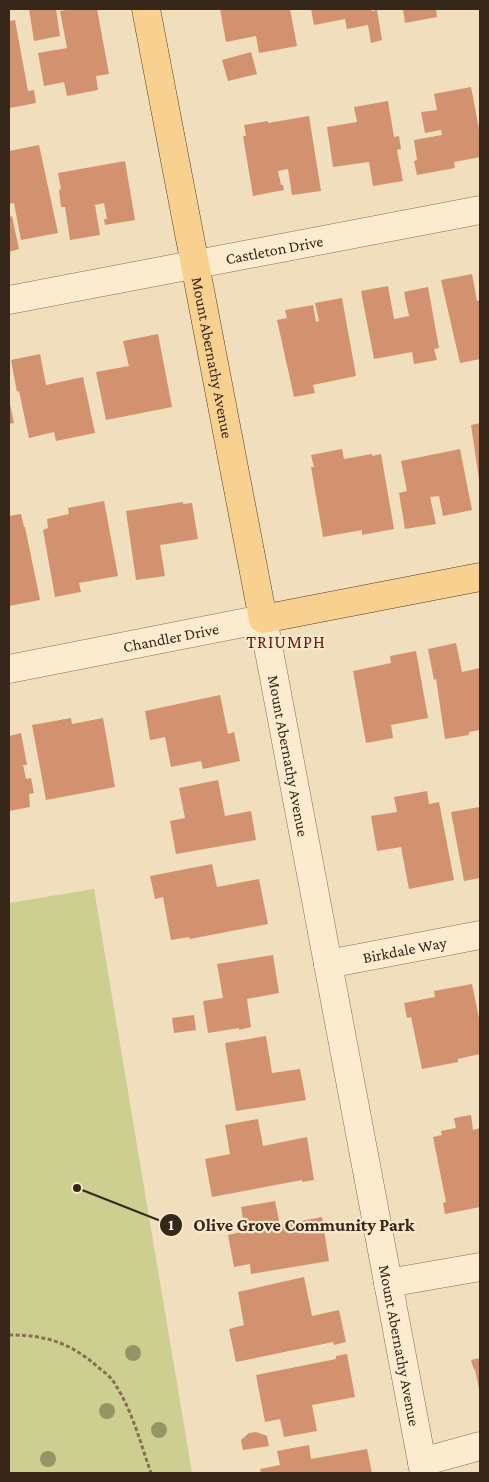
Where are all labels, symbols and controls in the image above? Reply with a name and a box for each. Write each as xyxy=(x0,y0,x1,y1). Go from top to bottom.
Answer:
street label: Castleton Drive xyxy=(224,232,324,267)
street label: Mount Abernathy Avenue xyxy=(189,276,237,440)
street label: Chandler Drive xyxy=(122,619,220,655)
district label: TRIUMPH xyxy=(246,632,326,652)
street label: Mount Abernathy Avenue xyxy=(265,674,312,838)
street label: Birkdale Way xyxy=(361,933,449,966)
callout: Olive Grove Community Park xyxy=(158,1209,424,1242)
text: Olive Grove Community Park xyxy=(193,1215,415,1235)
text: 1 xyxy=(168,1217,174,1233)
street label: Mount Abernathy Avenue xyxy=(376,1263,423,1427)

